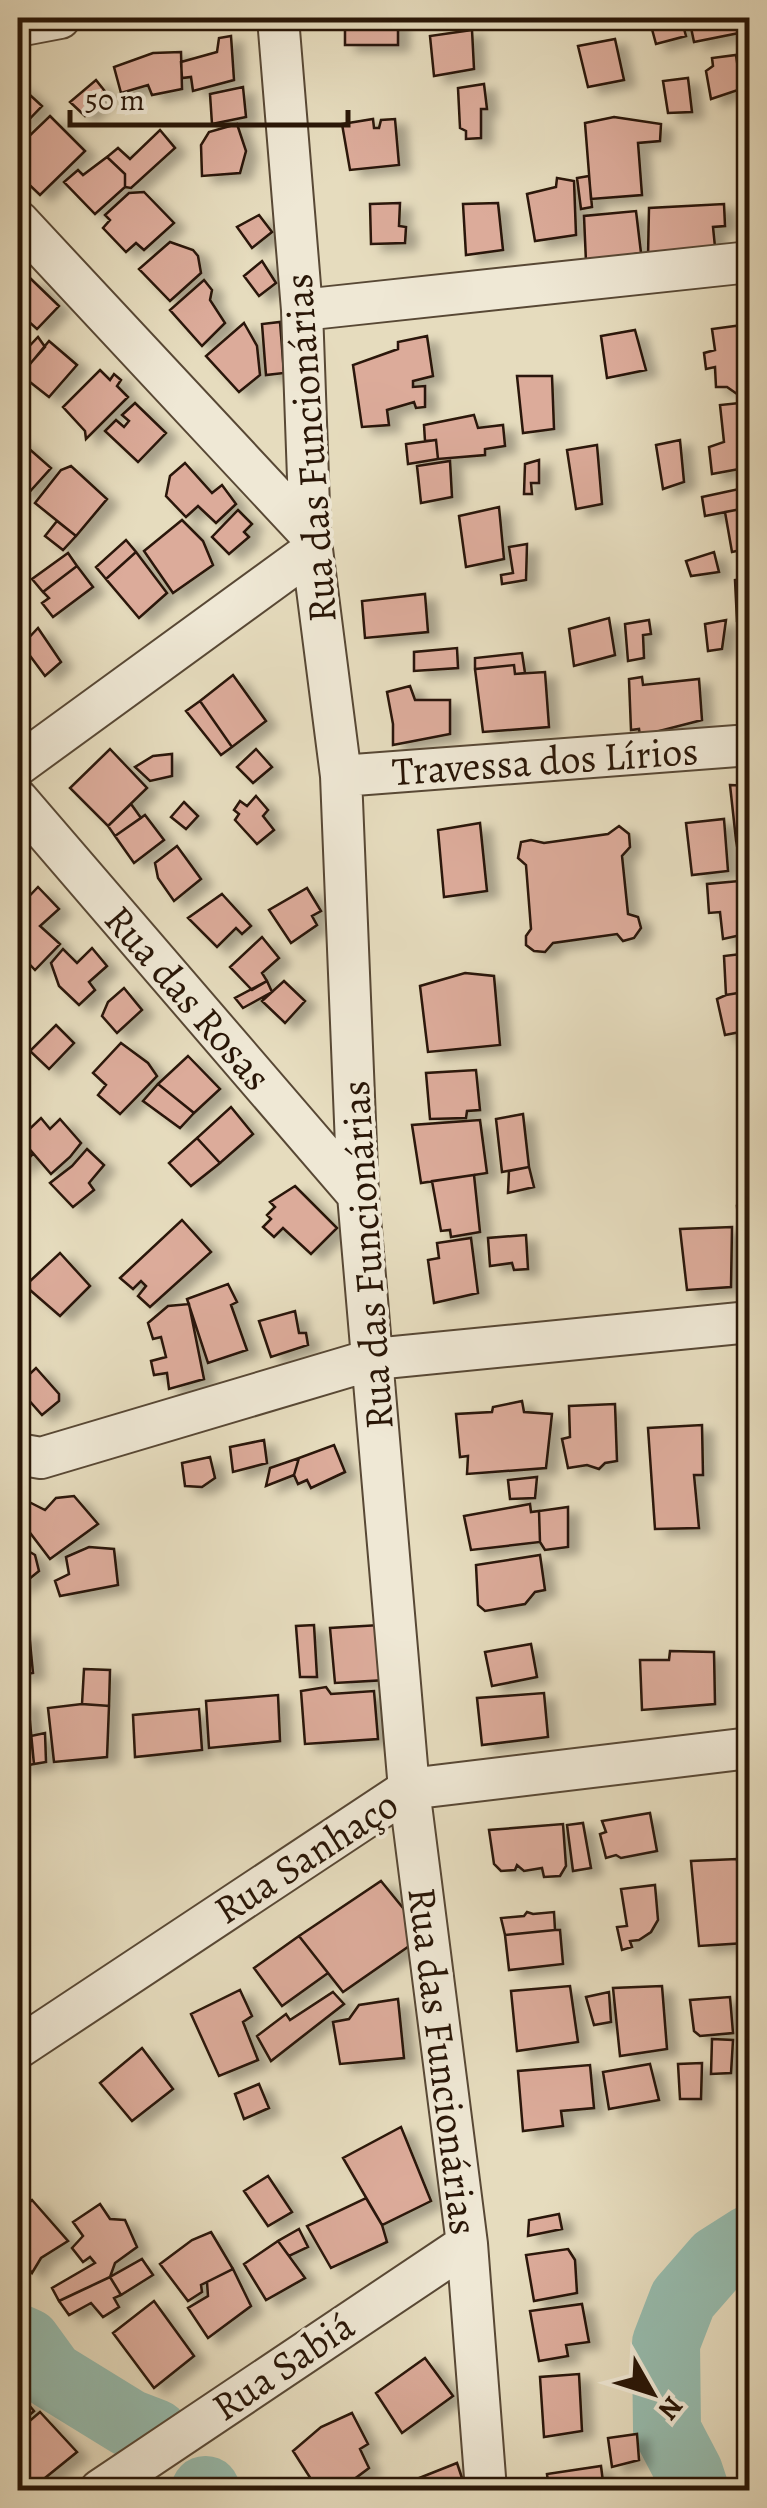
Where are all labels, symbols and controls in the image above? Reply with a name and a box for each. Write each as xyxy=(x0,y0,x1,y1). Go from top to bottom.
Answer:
scale bar xyxy=(70,65,348,127)
text: 50 m xyxy=(85,80,145,120)
street label: Rua das Funcionárias xyxy=(270,272,350,624)
street label: Travessa dos Lírios xyxy=(390,723,700,799)
street label: Rua das Rosas xyxy=(92,893,284,1103)
street label: Rua das Funcionárias xyxy=(327,1079,407,1431)
street label: Rua Sanhaço xyxy=(204,1777,408,1937)
street label: Rua das Funcionárias xyxy=(394,1884,492,2238)
street label: Rua Sabiá xyxy=(201,2298,365,2434)
north arrow xyxy=(602,2343,702,2443)
text: N xyxy=(649,2388,692,2428)

